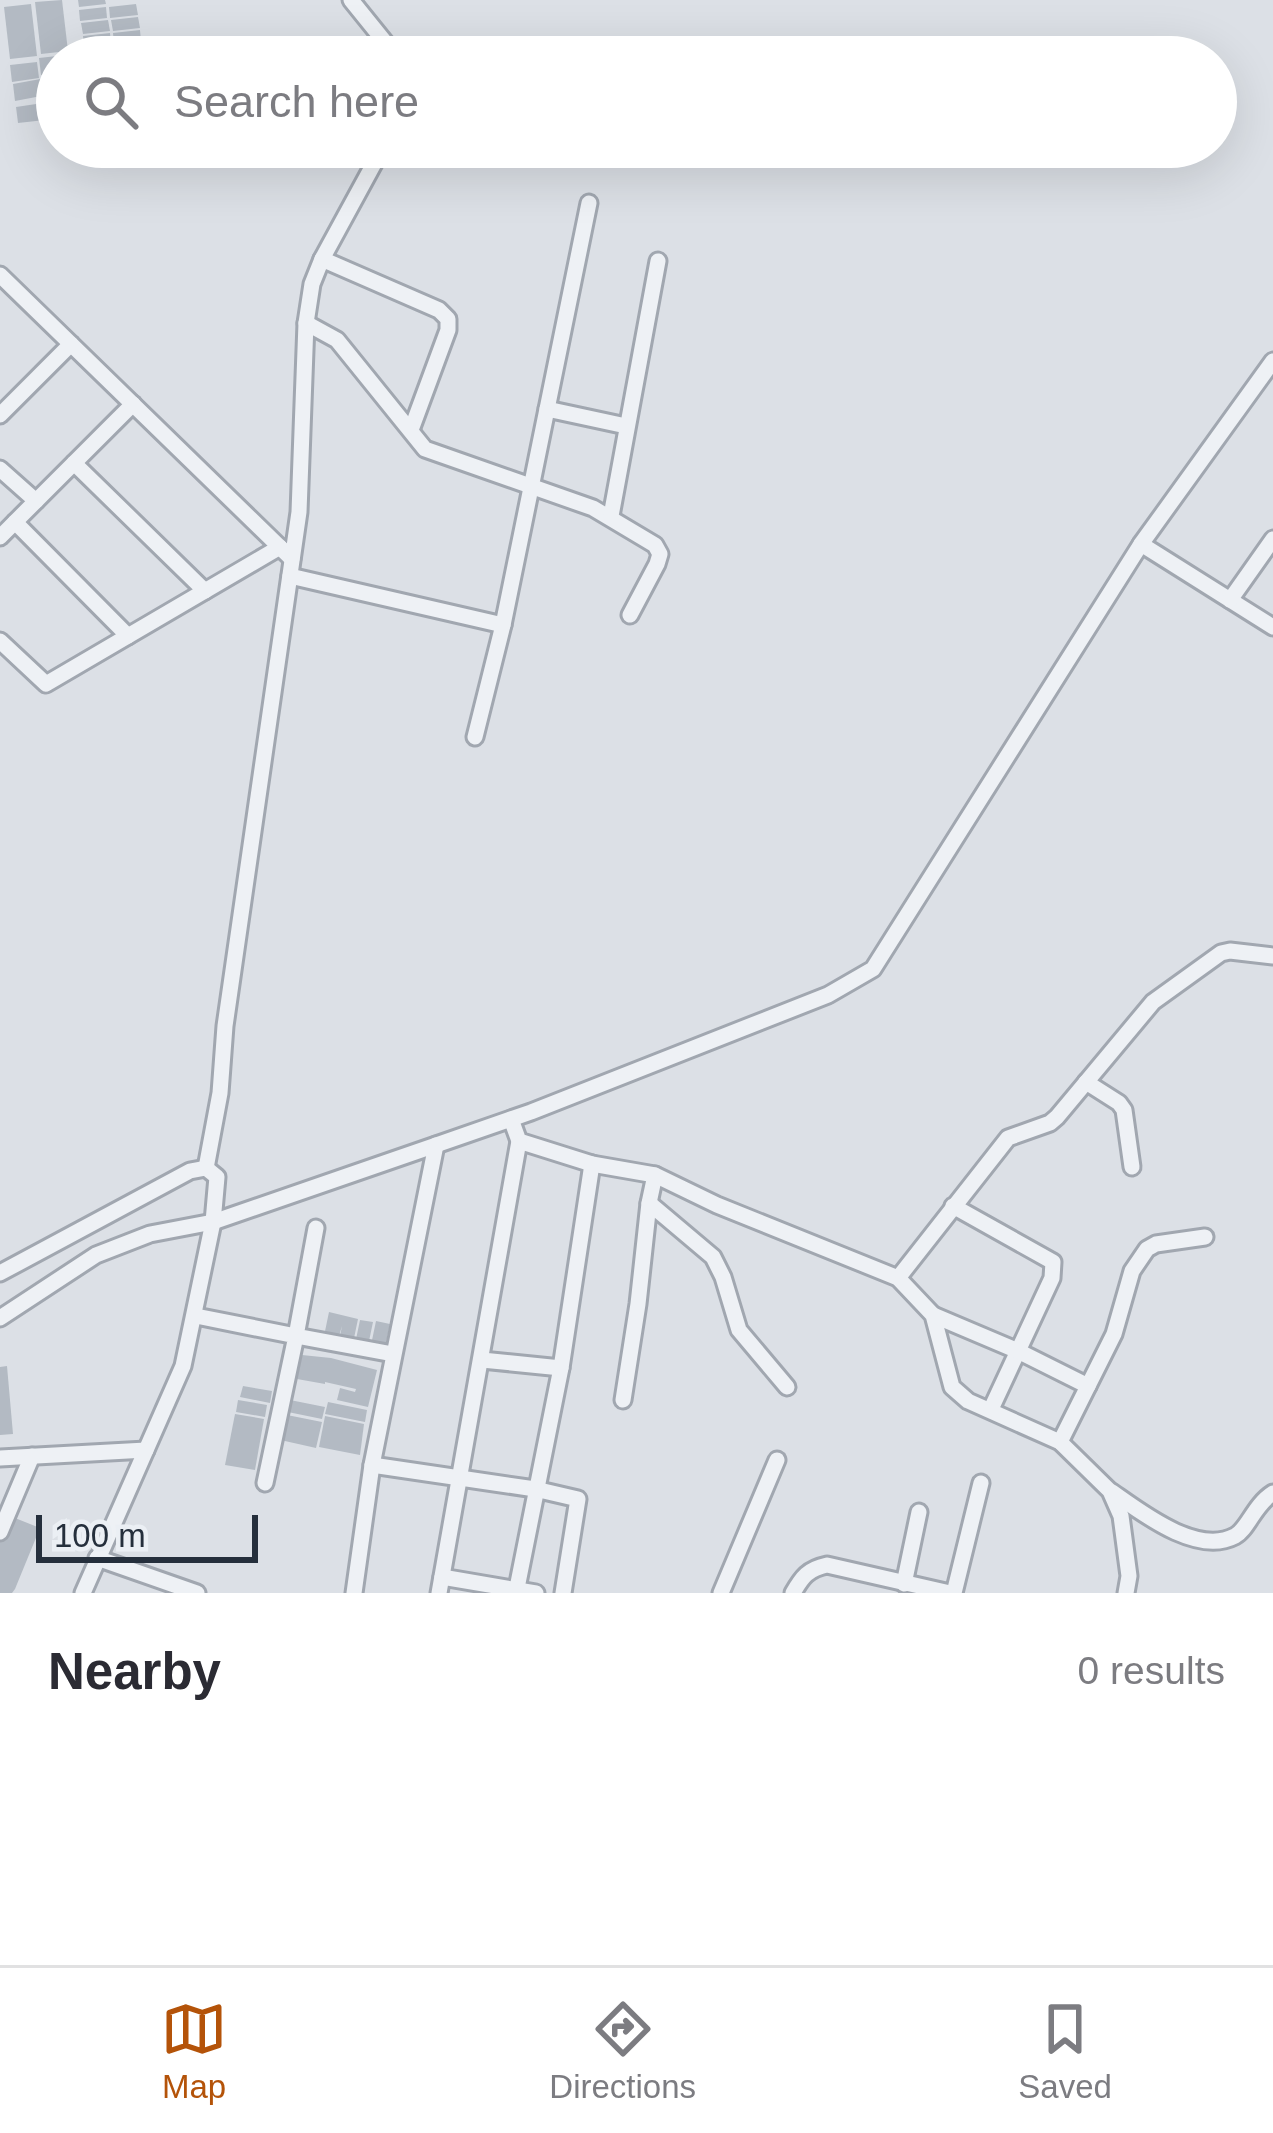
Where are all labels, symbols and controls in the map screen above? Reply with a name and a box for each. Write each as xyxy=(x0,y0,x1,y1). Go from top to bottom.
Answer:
search box xyxy=(36,36,1237,168)
icon: search xyxy=(78,69,144,135)
text: Search here xyxy=(174,76,419,127)
scale bar xyxy=(36,1509,258,1562)
text: 100 m xyxy=(54,1517,146,1554)
text: Nearby xyxy=(48,1643,221,1700)
text: 0 results xyxy=(1078,1649,1225,1692)
tab: Map xyxy=(161,1996,227,2106)
tab: Directions xyxy=(549,1996,696,2106)
tab: Saved xyxy=(1018,1996,1112,2106)

